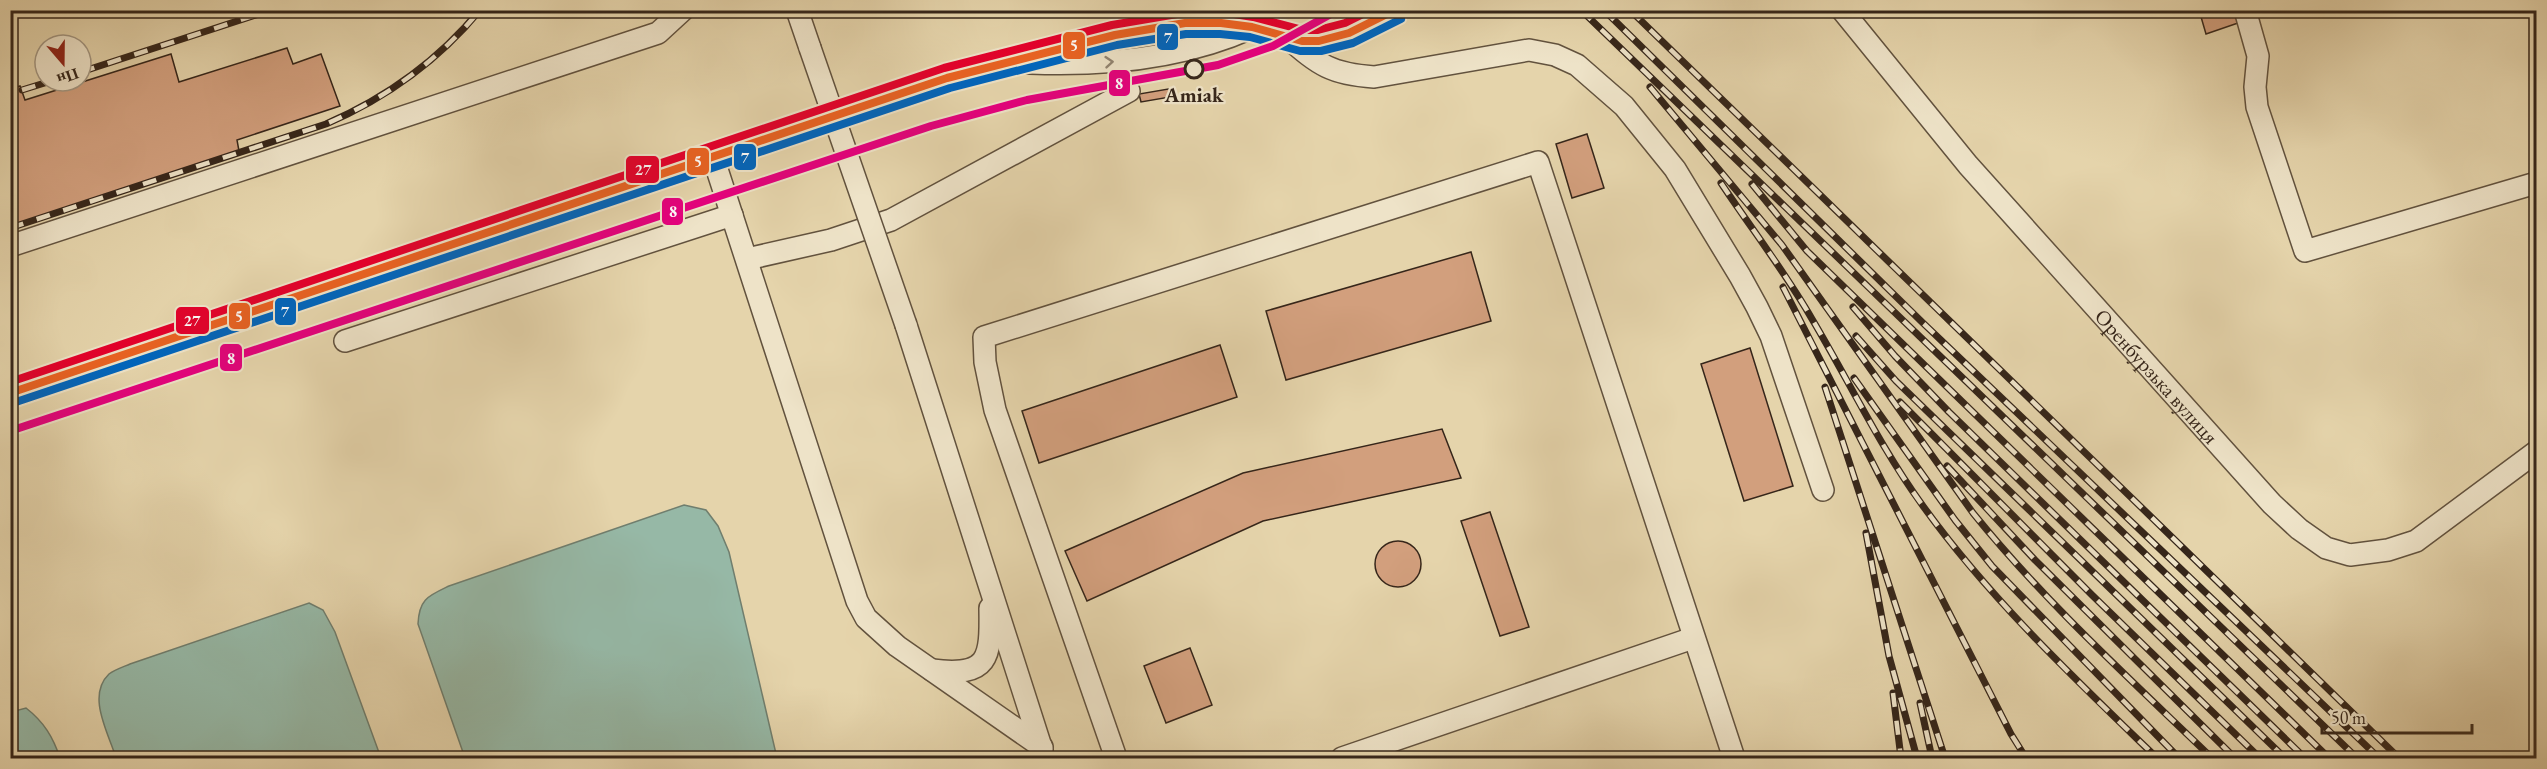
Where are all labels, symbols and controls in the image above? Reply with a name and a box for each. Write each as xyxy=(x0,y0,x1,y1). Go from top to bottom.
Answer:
line badge: 7 xyxy=(1156,23,1179,51)
text: 7 xyxy=(1164,27,1173,48)
line badge: 5 xyxy=(1062,31,1086,60)
north arrow xyxy=(33,33,93,93)
text: 5 xyxy=(1070,35,1078,56)
one-way arrow xyxy=(1105,56,1114,69)
marker: Amiak xyxy=(1184,59,1204,79)
text: Пн xyxy=(54,63,82,90)
line badge: 8 xyxy=(1108,69,1131,97)
text: 8 xyxy=(1115,73,1123,94)
place label: Amiak xyxy=(1164,81,1224,108)
line badge: 7 xyxy=(733,143,757,171)
line badge: 5 xyxy=(686,147,710,176)
text: 7 xyxy=(741,147,750,168)
text: 5 xyxy=(694,151,702,172)
line badge: 27 xyxy=(625,155,660,184)
text: 27 xyxy=(635,159,652,180)
line badge: 8 xyxy=(661,197,684,226)
text: 8 xyxy=(669,201,677,222)
line badge: 7 xyxy=(274,297,297,326)
text: 7 xyxy=(281,301,290,322)
line badge: 5 xyxy=(228,302,251,330)
street label: Оренбурзька вулиця xyxy=(2089,303,2225,449)
line badge: 27 xyxy=(175,306,210,335)
text: 5 xyxy=(235,306,243,327)
text: 27 xyxy=(184,310,201,331)
line badge: 8 xyxy=(219,343,243,372)
text: 8 xyxy=(227,348,235,369)
scale bar xyxy=(2322,697,2472,735)
text: 50 m xyxy=(2331,706,2366,729)

